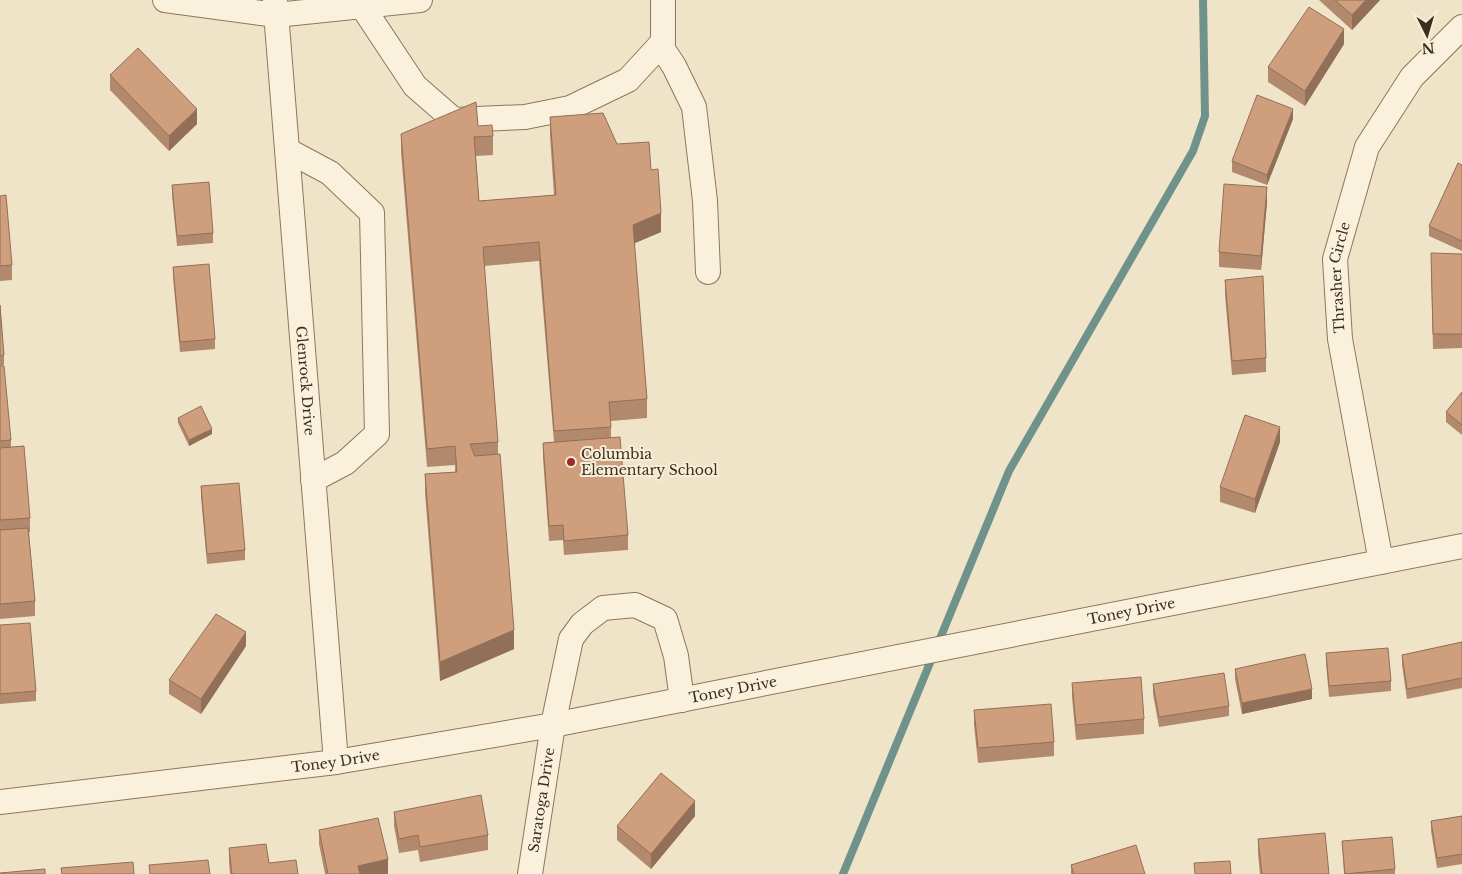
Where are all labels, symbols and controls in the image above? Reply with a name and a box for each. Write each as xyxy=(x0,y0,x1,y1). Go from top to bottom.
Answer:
north arrow xyxy=(1402,10,1452,60)
text: N xyxy=(1421,38,1435,57)
street label: Thrasher Circle xyxy=(1325,220,1354,334)
street label: Glenrock Drive xyxy=(292,325,319,436)
place label: Columbia Elementary School xyxy=(581,445,718,479)
marker: Columbia Elementary School xyxy=(565,456,577,468)
street label: Toney Drive xyxy=(1086,594,1177,629)
street label: Toney Drive xyxy=(688,672,778,707)
street label: Toney Drive xyxy=(290,746,381,776)
street label: Saratoga Drive xyxy=(524,746,558,854)

